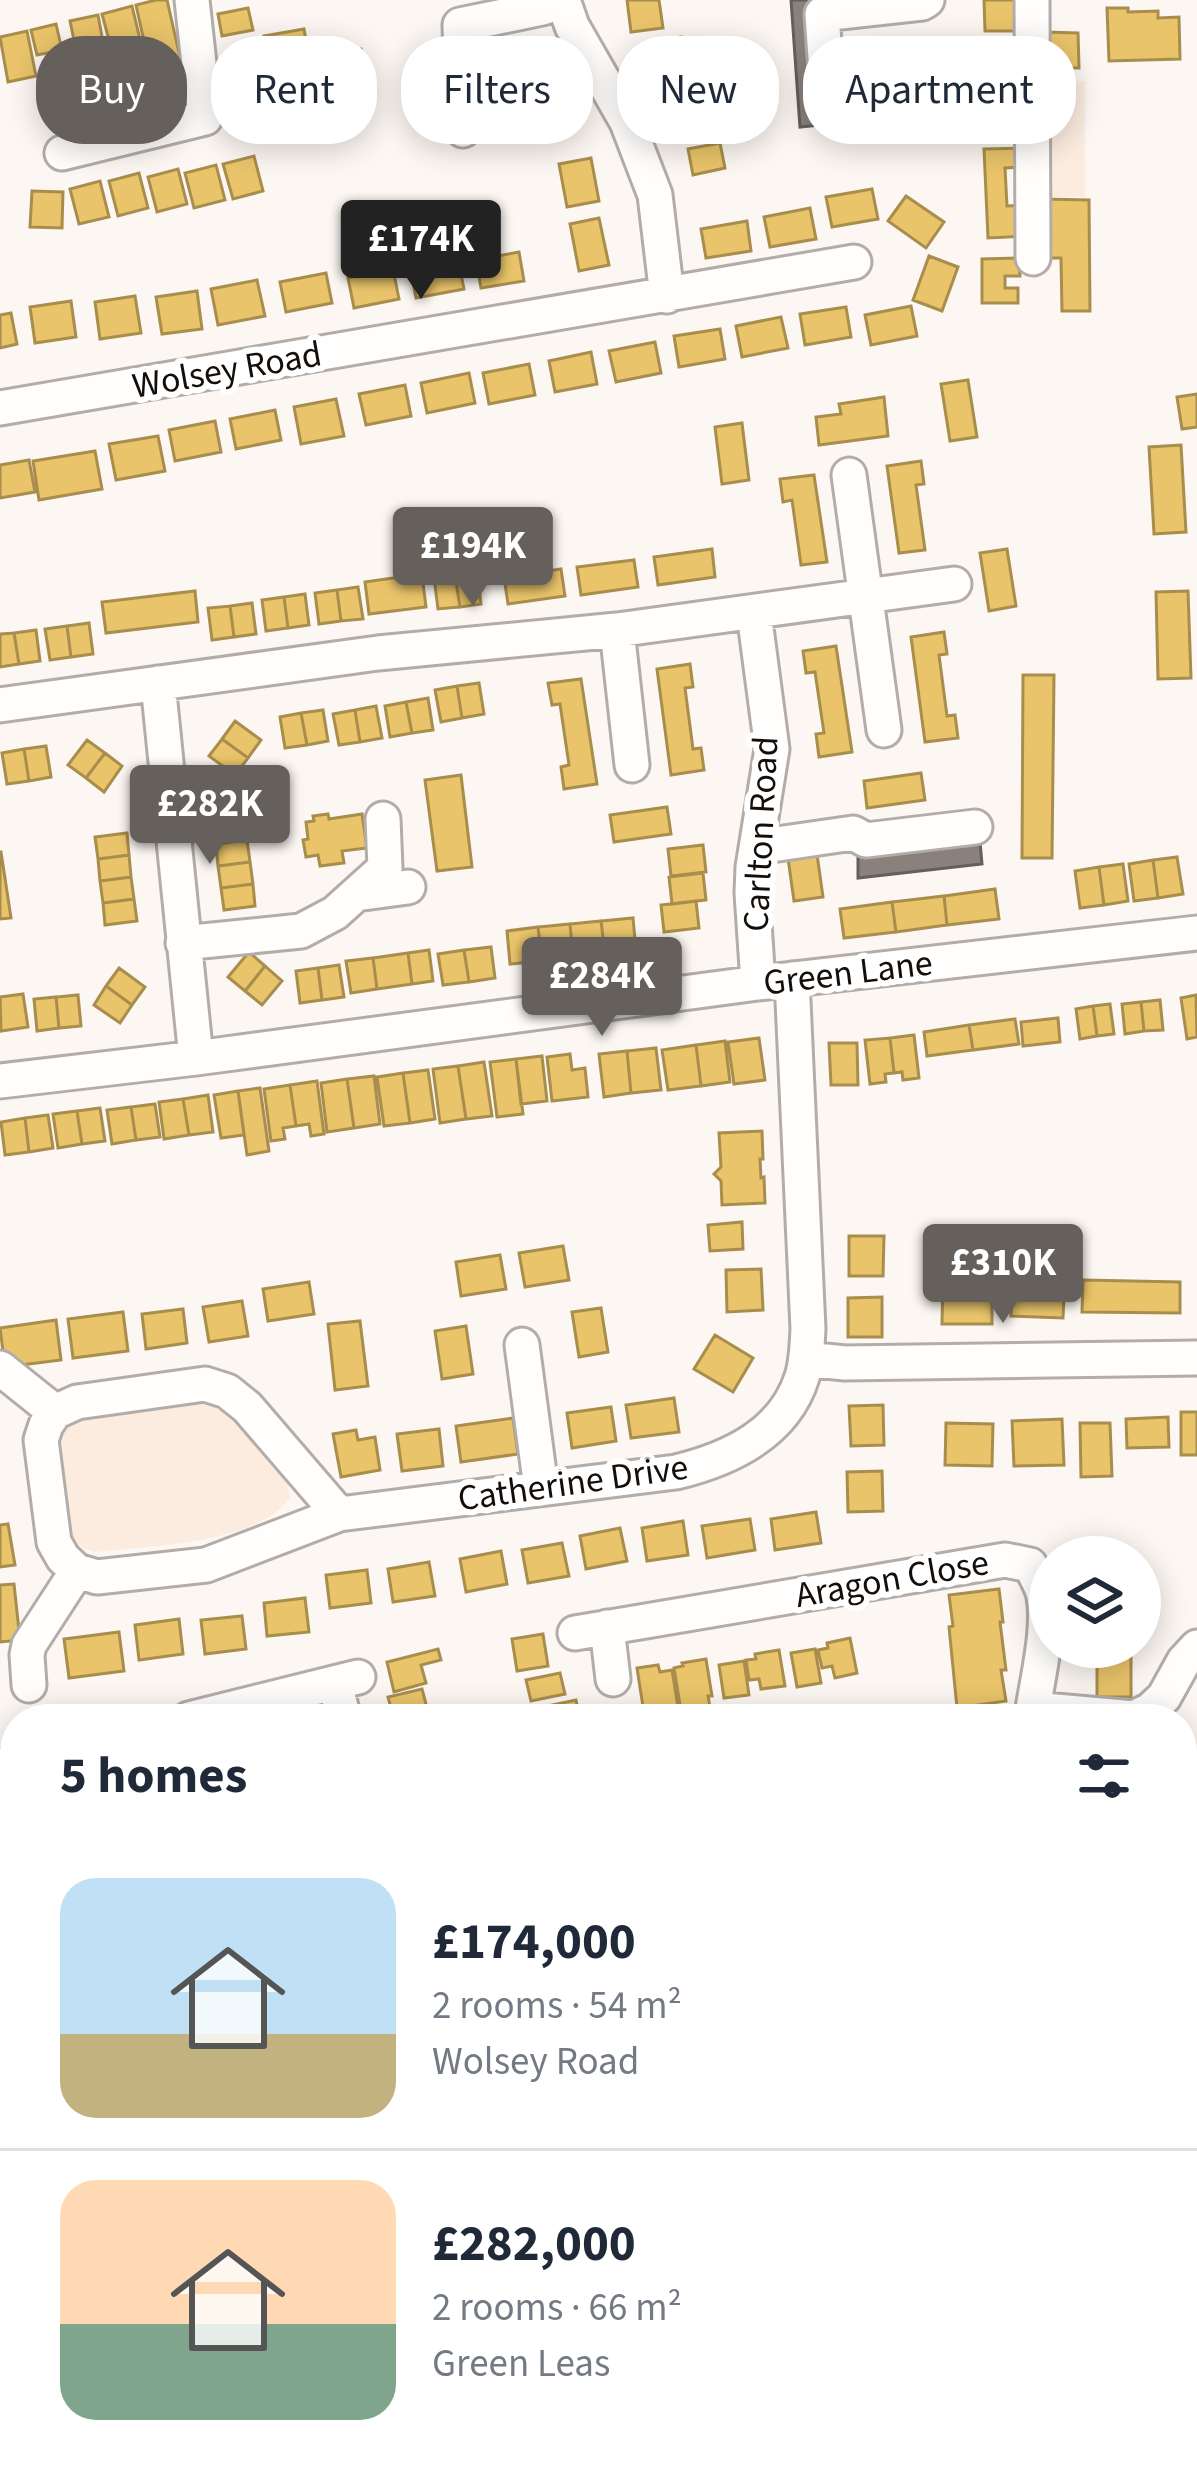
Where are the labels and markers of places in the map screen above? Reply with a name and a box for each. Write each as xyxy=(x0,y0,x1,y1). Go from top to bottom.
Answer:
pin: £174K xyxy=(337,200,505,302)
pin: £194K xyxy=(389,507,557,609)
pin: £282K xyxy=(126,765,294,867)
pin: £284K xyxy=(518,937,686,1039)
pin: £310K xyxy=(919,1224,1087,1326)

